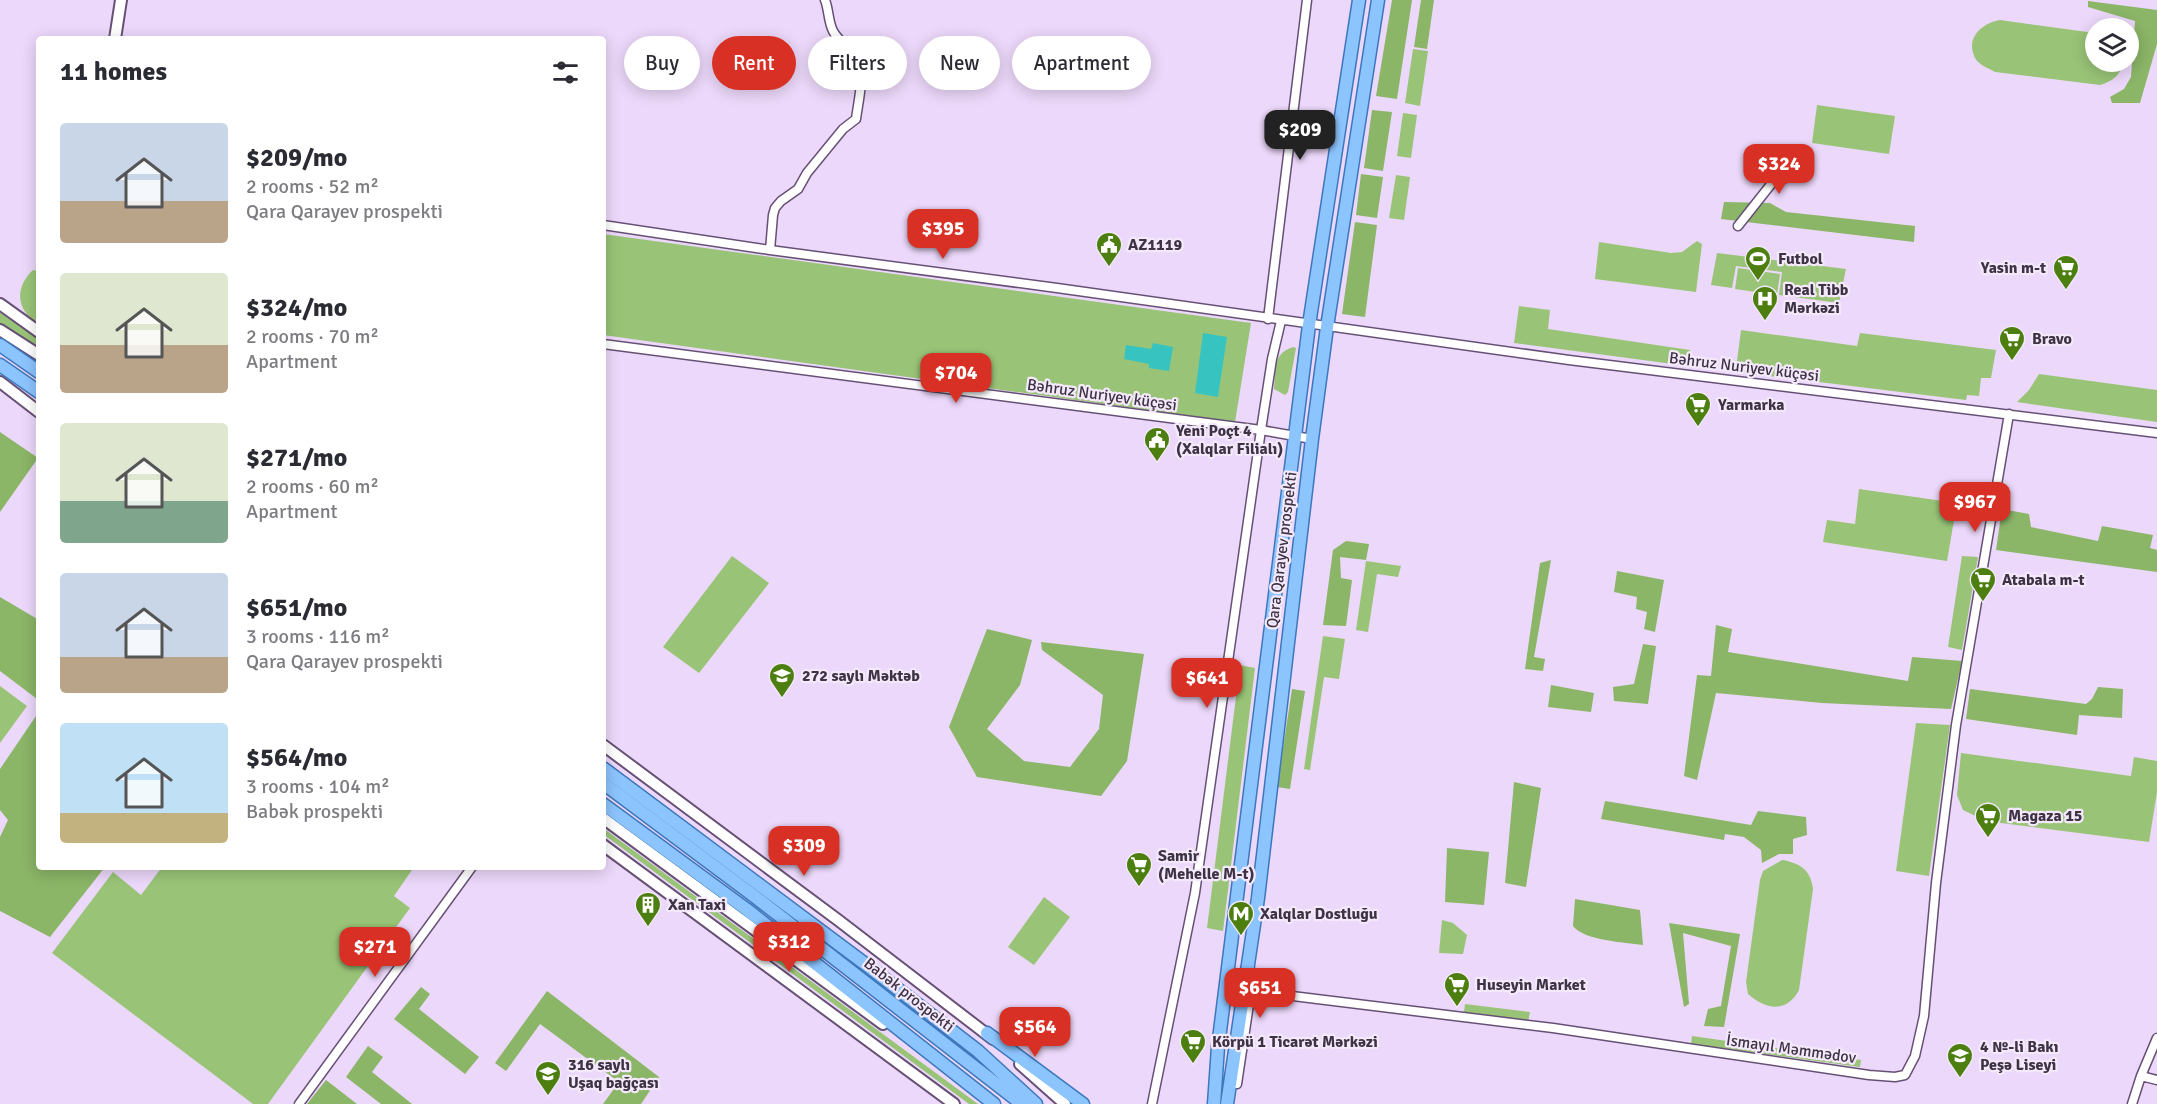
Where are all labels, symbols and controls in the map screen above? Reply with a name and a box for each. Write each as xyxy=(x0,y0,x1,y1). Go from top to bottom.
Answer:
map controls xyxy=(2085,18,2139,72)
button: layers xyxy=(2085,18,2139,72)
chip: Buy xyxy=(624,36,700,90)
chip: Rent xyxy=(712,36,796,90)
chip: Filters xyxy=(808,36,907,90)
chip: New xyxy=(919,36,1000,90)
chip: Apartment xyxy=(1012,36,1151,90)
text: 11 homes xyxy=(60,56,167,88)
icon: filters xyxy=(549,56,582,89)
pin: $209 xyxy=(1264,110,1336,161)
text: $209 xyxy=(1278,117,1322,142)
text: $209/mo xyxy=(246,142,347,174)
pin: $324 xyxy=(1743,144,1815,195)
icon: home xyxy=(108,147,180,219)
text: $324 xyxy=(1757,151,1801,176)
text: 2 rooms · 52 m² xyxy=(246,174,379,199)
text: Qara Qarayev prospekti xyxy=(246,199,443,224)
pin: $395 xyxy=(907,209,979,260)
text: $395 xyxy=(921,216,965,241)
public building icon: AZ1119 xyxy=(1094,230,1124,268)
place label: AZ1119 xyxy=(1128,235,1182,255)
sports icon: Futbol xyxy=(1743,244,1773,282)
place label: Futbol xyxy=(1778,249,1823,269)
supermarket icon: Yasin m-t xyxy=(2051,253,2081,291)
place label: Yasin m-t xyxy=(1980,258,2046,278)
place label: Real Tibb Mərkəzi xyxy=(1784,280,1849,318)
hospital icon: Real Tibb Mərkəzi xyxy=(1750,284,1780,322)
text: $324/mo xyxy=(246,292,347,324)
icon: home xyxy=(108,297,180,369)
text: 2 rooms · 70 m² xyxy=(246,324,379,349)
supermarket icon: Bravo xyxy=(1997,324,2027,362)
place label: Bravo xyxy=(2032,329,2072,349)
street label: Bəhruz Nuriyev küçəsi xyxy=(1668,348,1820,386)
text: Apartment xyxy=(246,349,338,374)
pin: $704 xyxy=(920,353,992,404)
text: $704 xyxy=(934,360,978,385)
street label: Bəhruz Nuriyev küçəsi xyxy=(1026,375,1178,415)
supermarket icon: Yarmarka xyxy=(1683,390,1713,428)
place label: Yarmarka xyxy=(1717,395,1785,415)
place label: Yeni Poçt 4 (Xalqlar Filialı) xyxy=(1175,421,1283,459)
public building icon: Yeni Poçt 4 (Xalqlar Filialı) xyxy=(1142,425,1172,463)
text: $271/mo xyxy=(246,442,347,474)
icon: home xyxy=(108,447,180,519)
street label: Qara Qarayev prospekti xyxy=(1262,471,1302,629)
text: 2 rooms · 60 m² xyxy=(246,474,379,499)
pin: $967 xyxy=(1939,482,2011,533)
text: $967 xyxy=(1953,489,1997,514)
text: Apartment xyxy=(246,499,338,524)
supermarket icon: Atabala m-t xyxy=(1968,565,1998,603)
place label: Atabala m-t xyxy=(2002,570,2085,590)
text: $651/mo xyxy=(246,592,347,624)
icon: home xyxy=(108,597,180,669)
text: 3 rooms · 116 m² xyxy=(246,624,390,649)
text: Qara Qarayev prospekti xyxy=(246,649,443,674)
pin: $641 xyxy=(1171,658,1243,709)
school or university icon: 272 saylı Məktəb xyxy=(767,661,797,699)
text: $641 xyxy=(1185,665,1229,690)
place label: 272 saylı Məktəb xyxy=(802,666,920,686)
text: $564/mo xyxy=(246,742,347,774)
icon: home xyxy=(108,747,180,819)
text: 3 rooms · 104 m² xyxy=(246,774,390,799)
text: Babək prospekti xyxy=(246,799,383,824)
supermarket icon: Magaza 15 xyxy=(1973,801,2003,839)
place label: Magaza 15 xyxy=(2008,806,2082,826)
pin: $309 xyxy=(768,826,840,877)
text: $309 xyxy=(782,833,826,858)
place label: Samir (Mehelle M-t) xyxy=(1158,846,1254,884)
supermarket icon: Samir (Mehelle M-t) xyxy=(1124,850,1154,888)
building icon: Xan Taxi xyxy=(633,890,663,928)
place label: Xan Taxi xyxy=(668,895,726,915)
metro station icon: Xalqlar Dostluğu xyxy=(1226,899,1256,937)
place label: Xalqlar Dostluğu xyxy=(1260,904,1378,924)
pin: $312 xyxy=(753,922,825,973)
pin: $271 xyxy=(339,927,411,978)
text: $312 xyxy=(767,929,811,954)
text: $271 xyxy=(353,934,397,959)
street label: Babək prospekti xyxy=(860,953,958,1037)
pin: $651 xyxy=(1224,968,1296,1019)
supermarket icon: Huseyin Market xyxy=(1442,970,1472,1008)
text: $651 xyxy=(1238,975,1282,1000)
place label: Huseyin Market xyxy=(1476,975,1586,995)
pin: $564 xyxy=(999,1007,1071,1058)
text: $564 xyxy=(1013,1014,1057,1039)
supermarket icon: Körpü 1 Ticarət Mərkəzi xyxy=(1178,1027,1208,1065)
street label: İsmayıl Məmmədov xyxy=(1725,1030,1858,1068)
place label: Körpü 1 Ticarət Mərkəzi xyxy=(1212,1032,1378,1052)
place label: 4 №-li Bakı Peşə Liseyi xyxy=(1980,1037,2058,1075)
school or university icon: 4 №-li Bakı Peşə Liseyi xyxy=(1945,1041,1975,1079)
place label: 316 saylı Uşaq bağçası xyxy=(568,1055,659,1093)
school or university icon: 316 saylı Uşaq bağçası xyxy=(533,1059,563,1097)

